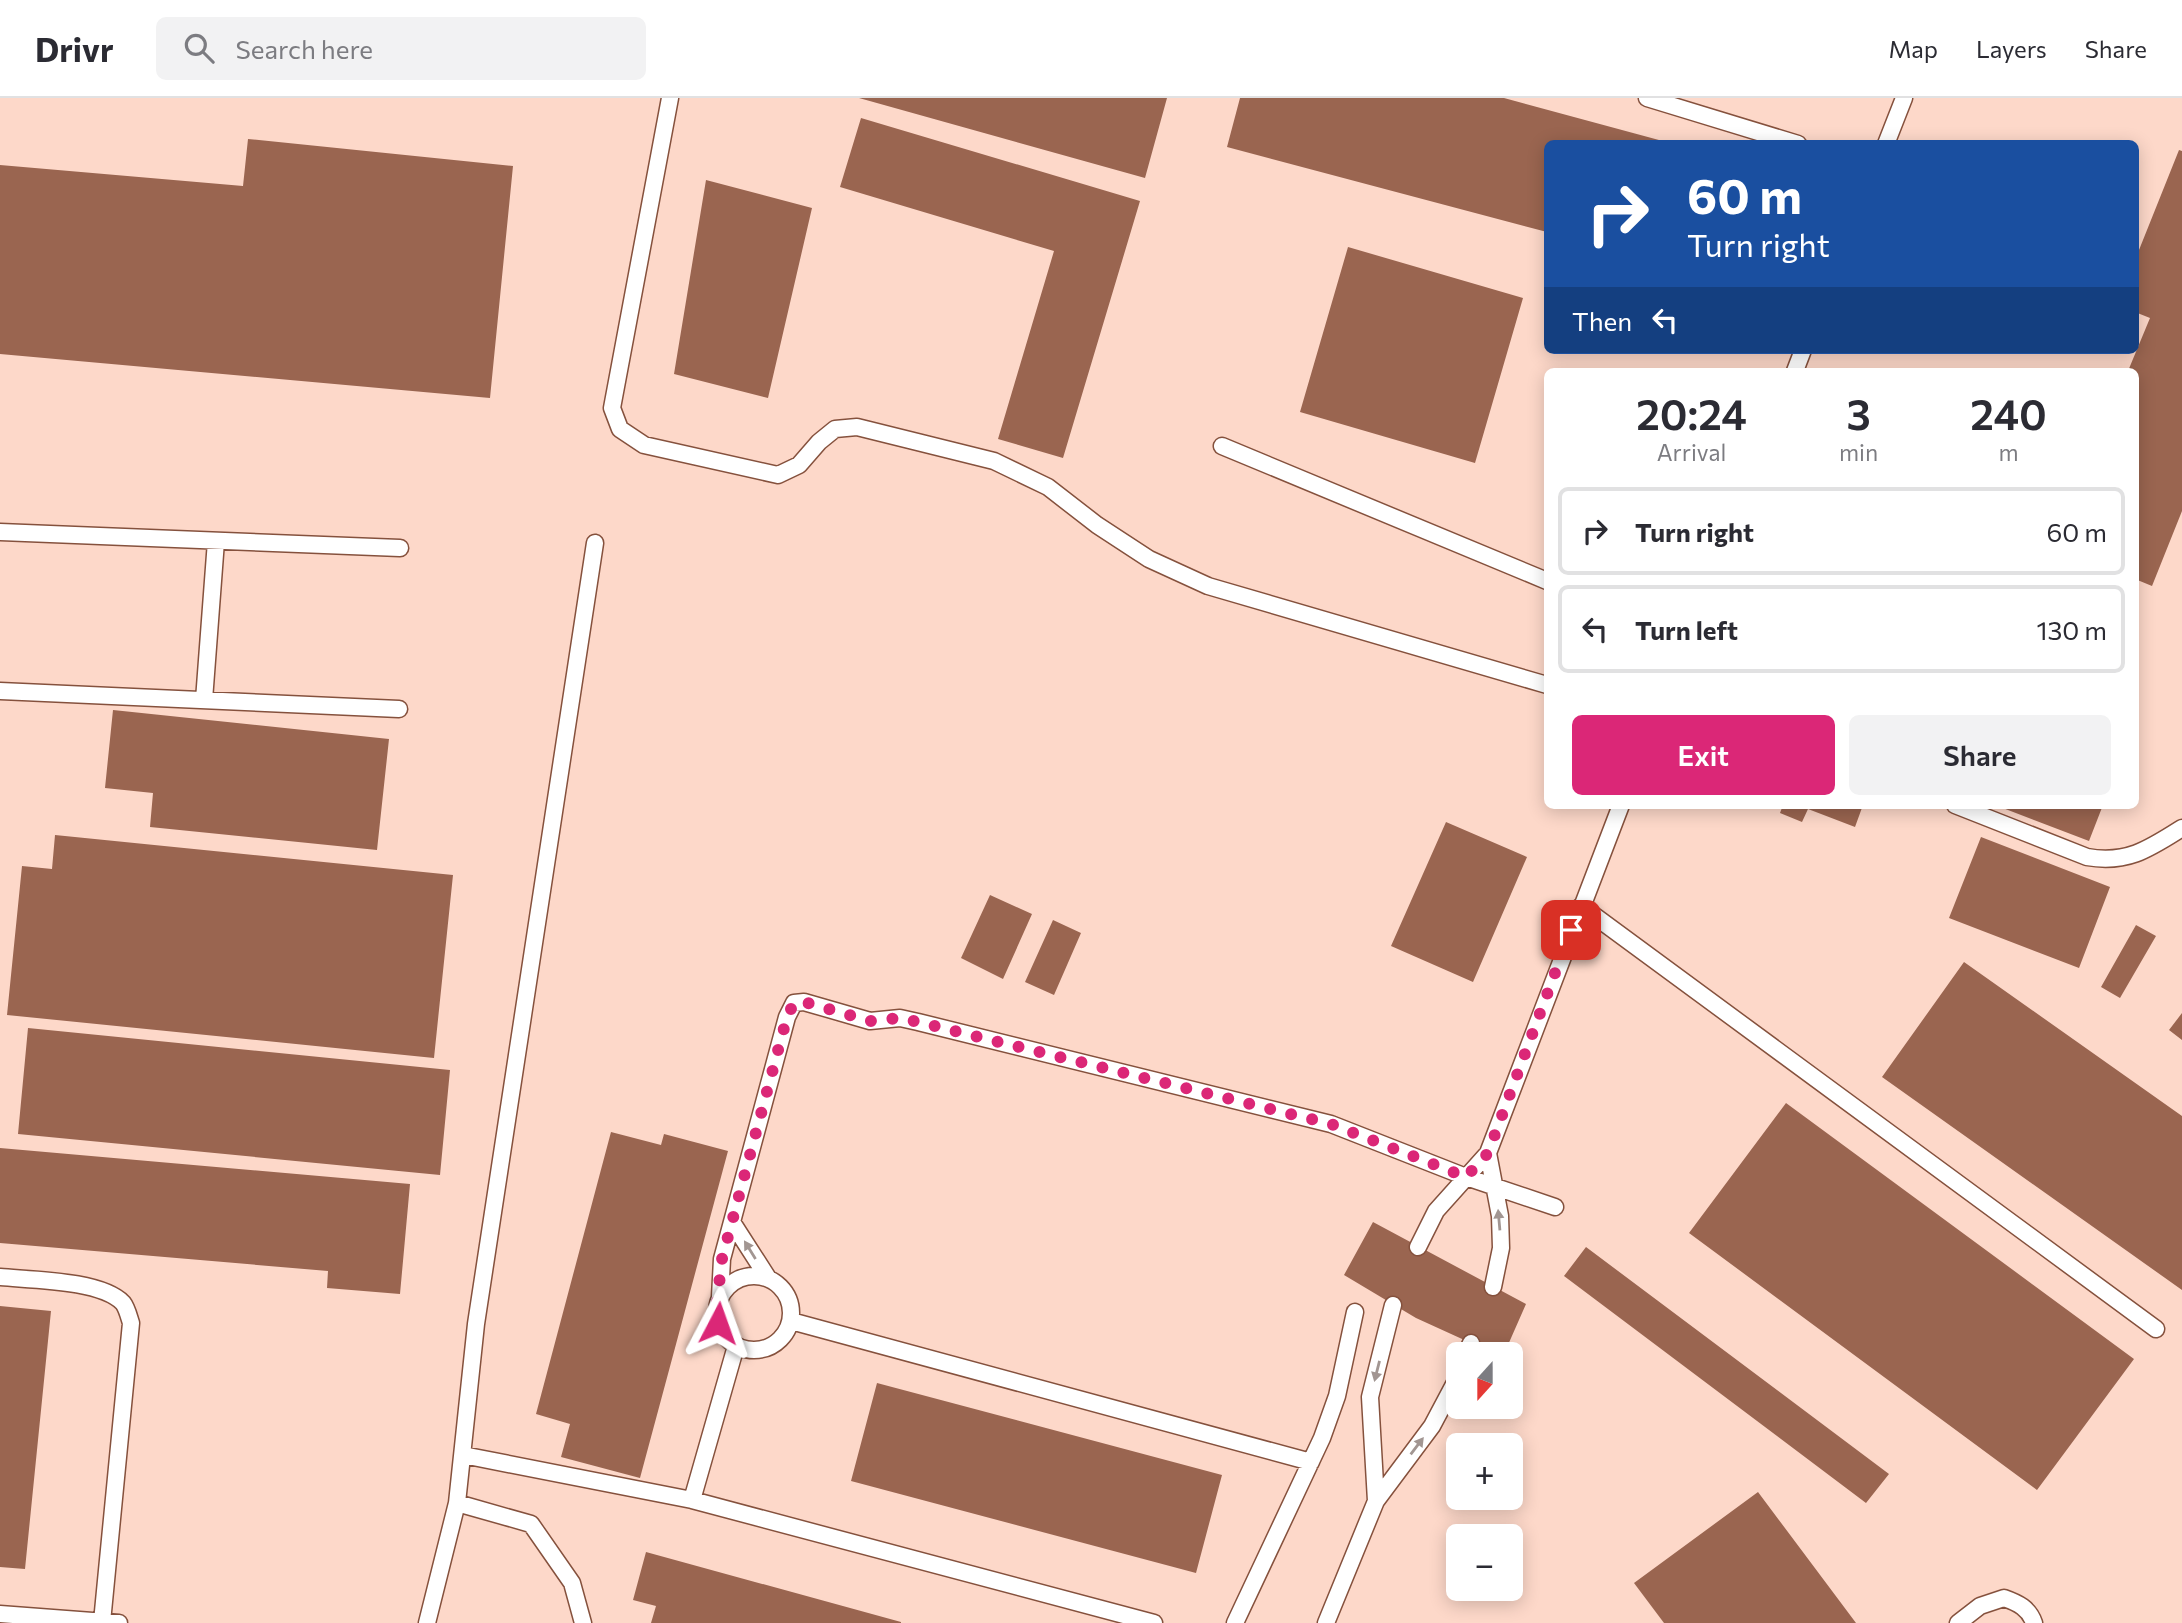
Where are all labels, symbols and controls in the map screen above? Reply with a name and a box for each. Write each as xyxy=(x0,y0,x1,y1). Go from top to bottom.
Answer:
search box xyxy=(156,17,646,80)
text: Drivr xyxy=(35,28,114,69)
icon: search xyxy=(180,29,218,67)
text: Search here xyxy=(236,33,373,64)
text: Map xyxy=(1889,34,1938,63)
text: Layers xyxy=(1976,34,2047,63)
text: Share xyxy=(2085,34,2147,63)
text: 60 m xyxy=(1687,164,1802,224)
icon: right xyxy=(1572,168,1663,259)
text: Turn right xyxy=(1687,224,1830,264)
icon: left xyxy=(1646,301,1684,339)
text: Then xyxy=(1572,305,1632,336)
text: 20:24 xyxy=(1636,387,1747,439)
text: 3 xyxy=(1846,387,1871,439)
text: 240 xyxy=(1970,387,2047,439)
text: Arrival xyxy=(1657,438,1726,466)
text: min xyxy=(1839,438,1878,466)
text: m xyxy=(1999,438,2019,466)
icon: right xyxy=(1576,512,1614,550)
text: Turn right xyxy=(1635,516,1754,547)
text: 60 m xyxy=(2047,516,2107,547)
icon: left xyxy=(1576,610,1614,648)
text: Turn left xyxy=(1635,614,1738,645)
text: 130 m xyxy=(2036,614,2107,645)
button: Exit xyxy=(1572,715,1835,795)
button: Share xyxy=(1849,715,2111,795)
pin xyxy=(1541,900,1601,960)
icon: arrive xyxy=(1552,911,1590,949)
one-way arrow xyxy=(1493,1209,1504,1231)
one-way arrow xyxy=(743,1240,756,1260)
position arrow xyxy=(681,1286,755,1360)
north arrow xyxy=(1446,1342,1522,1419)
map controls xyxy=(1446,1342,1523,1601)
one-way arrow xyxy=(1371,1360,1382,1382)
button: + xyxy=(1446,1433,1523,1510)
one-way arrow xyxy=(1410,1438,1425,1456)
button: − xyxy=(1446,1524,1523,1601)

